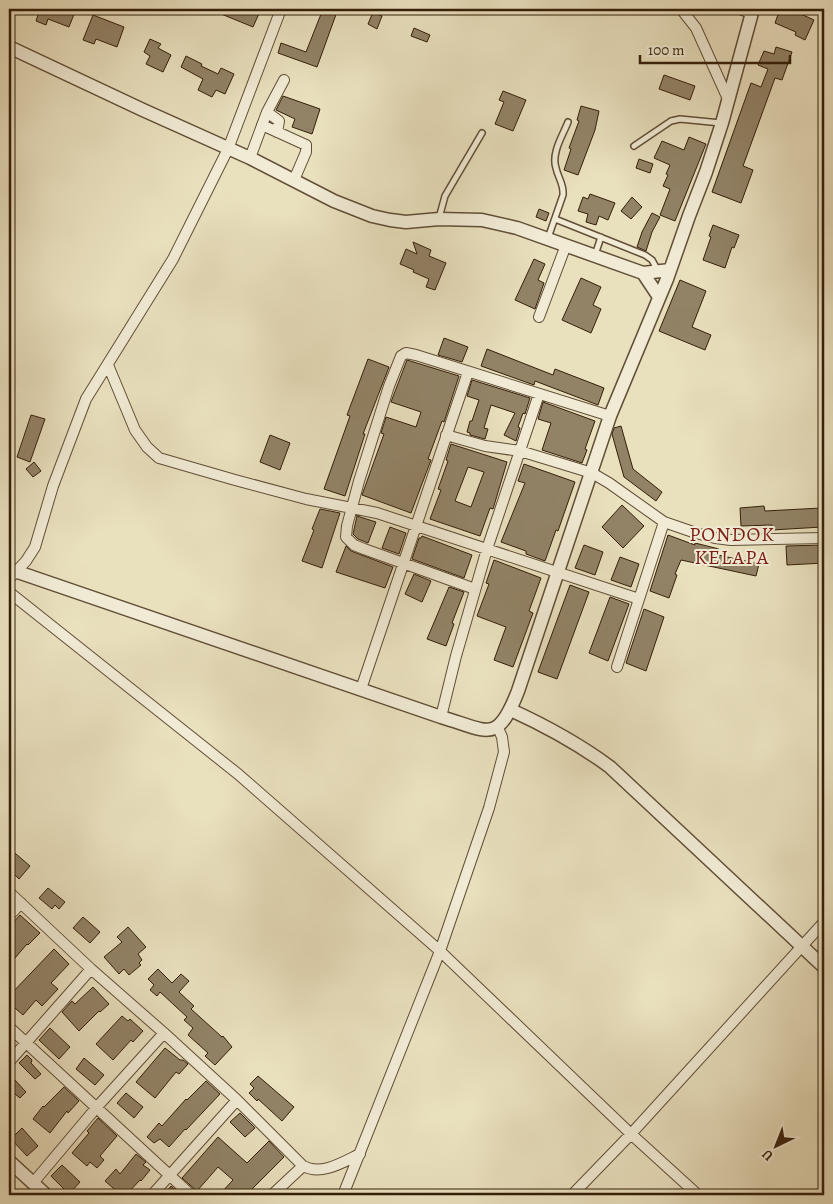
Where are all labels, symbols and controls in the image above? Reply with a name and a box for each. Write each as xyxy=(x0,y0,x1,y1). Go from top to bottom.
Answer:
scale bar xyxy=(640,32,790,64)
text: 100 m xyxy=(648,40,685,60)
district label: PONDOK KELAPA xyxy=(689,521,775,571)
north arrow xyxy=(750,1122,800,1172)
text: U xyxy=(758,1145,777,1165)

